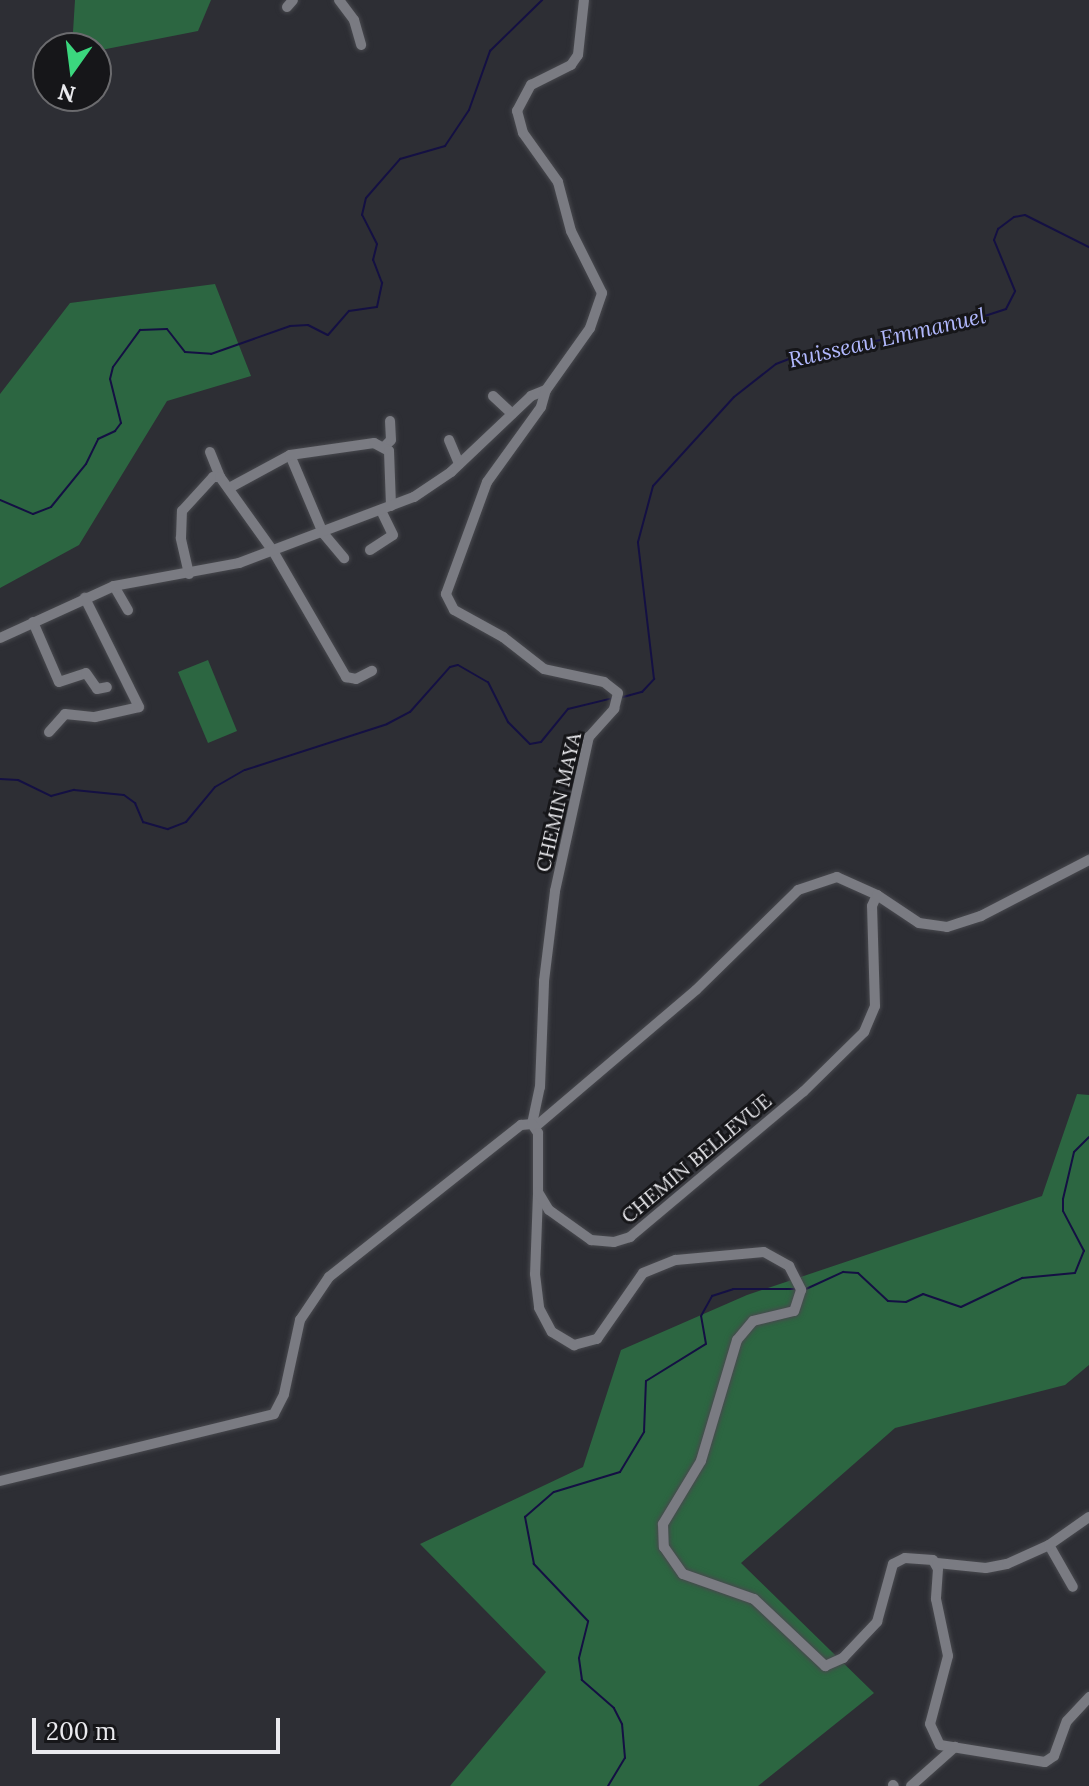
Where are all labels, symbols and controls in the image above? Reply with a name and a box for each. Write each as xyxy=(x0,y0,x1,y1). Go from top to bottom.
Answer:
north arrow xyxy=(32,32,112,112)
text: N xyxy=(55,78,78,109)
water label: Ruisseau Emmanuel xyxy=(786,302,988,374)
street label: CHEMIN MAYA xyxy=(530,730,586,874)
street label: CHEMIN BELLEVUE xyxy=(616,1088,776,1228)
scale bar xyxy=(36,1702,284,1752)
text: 200 m xyxy=(46,1716,116,1747)

